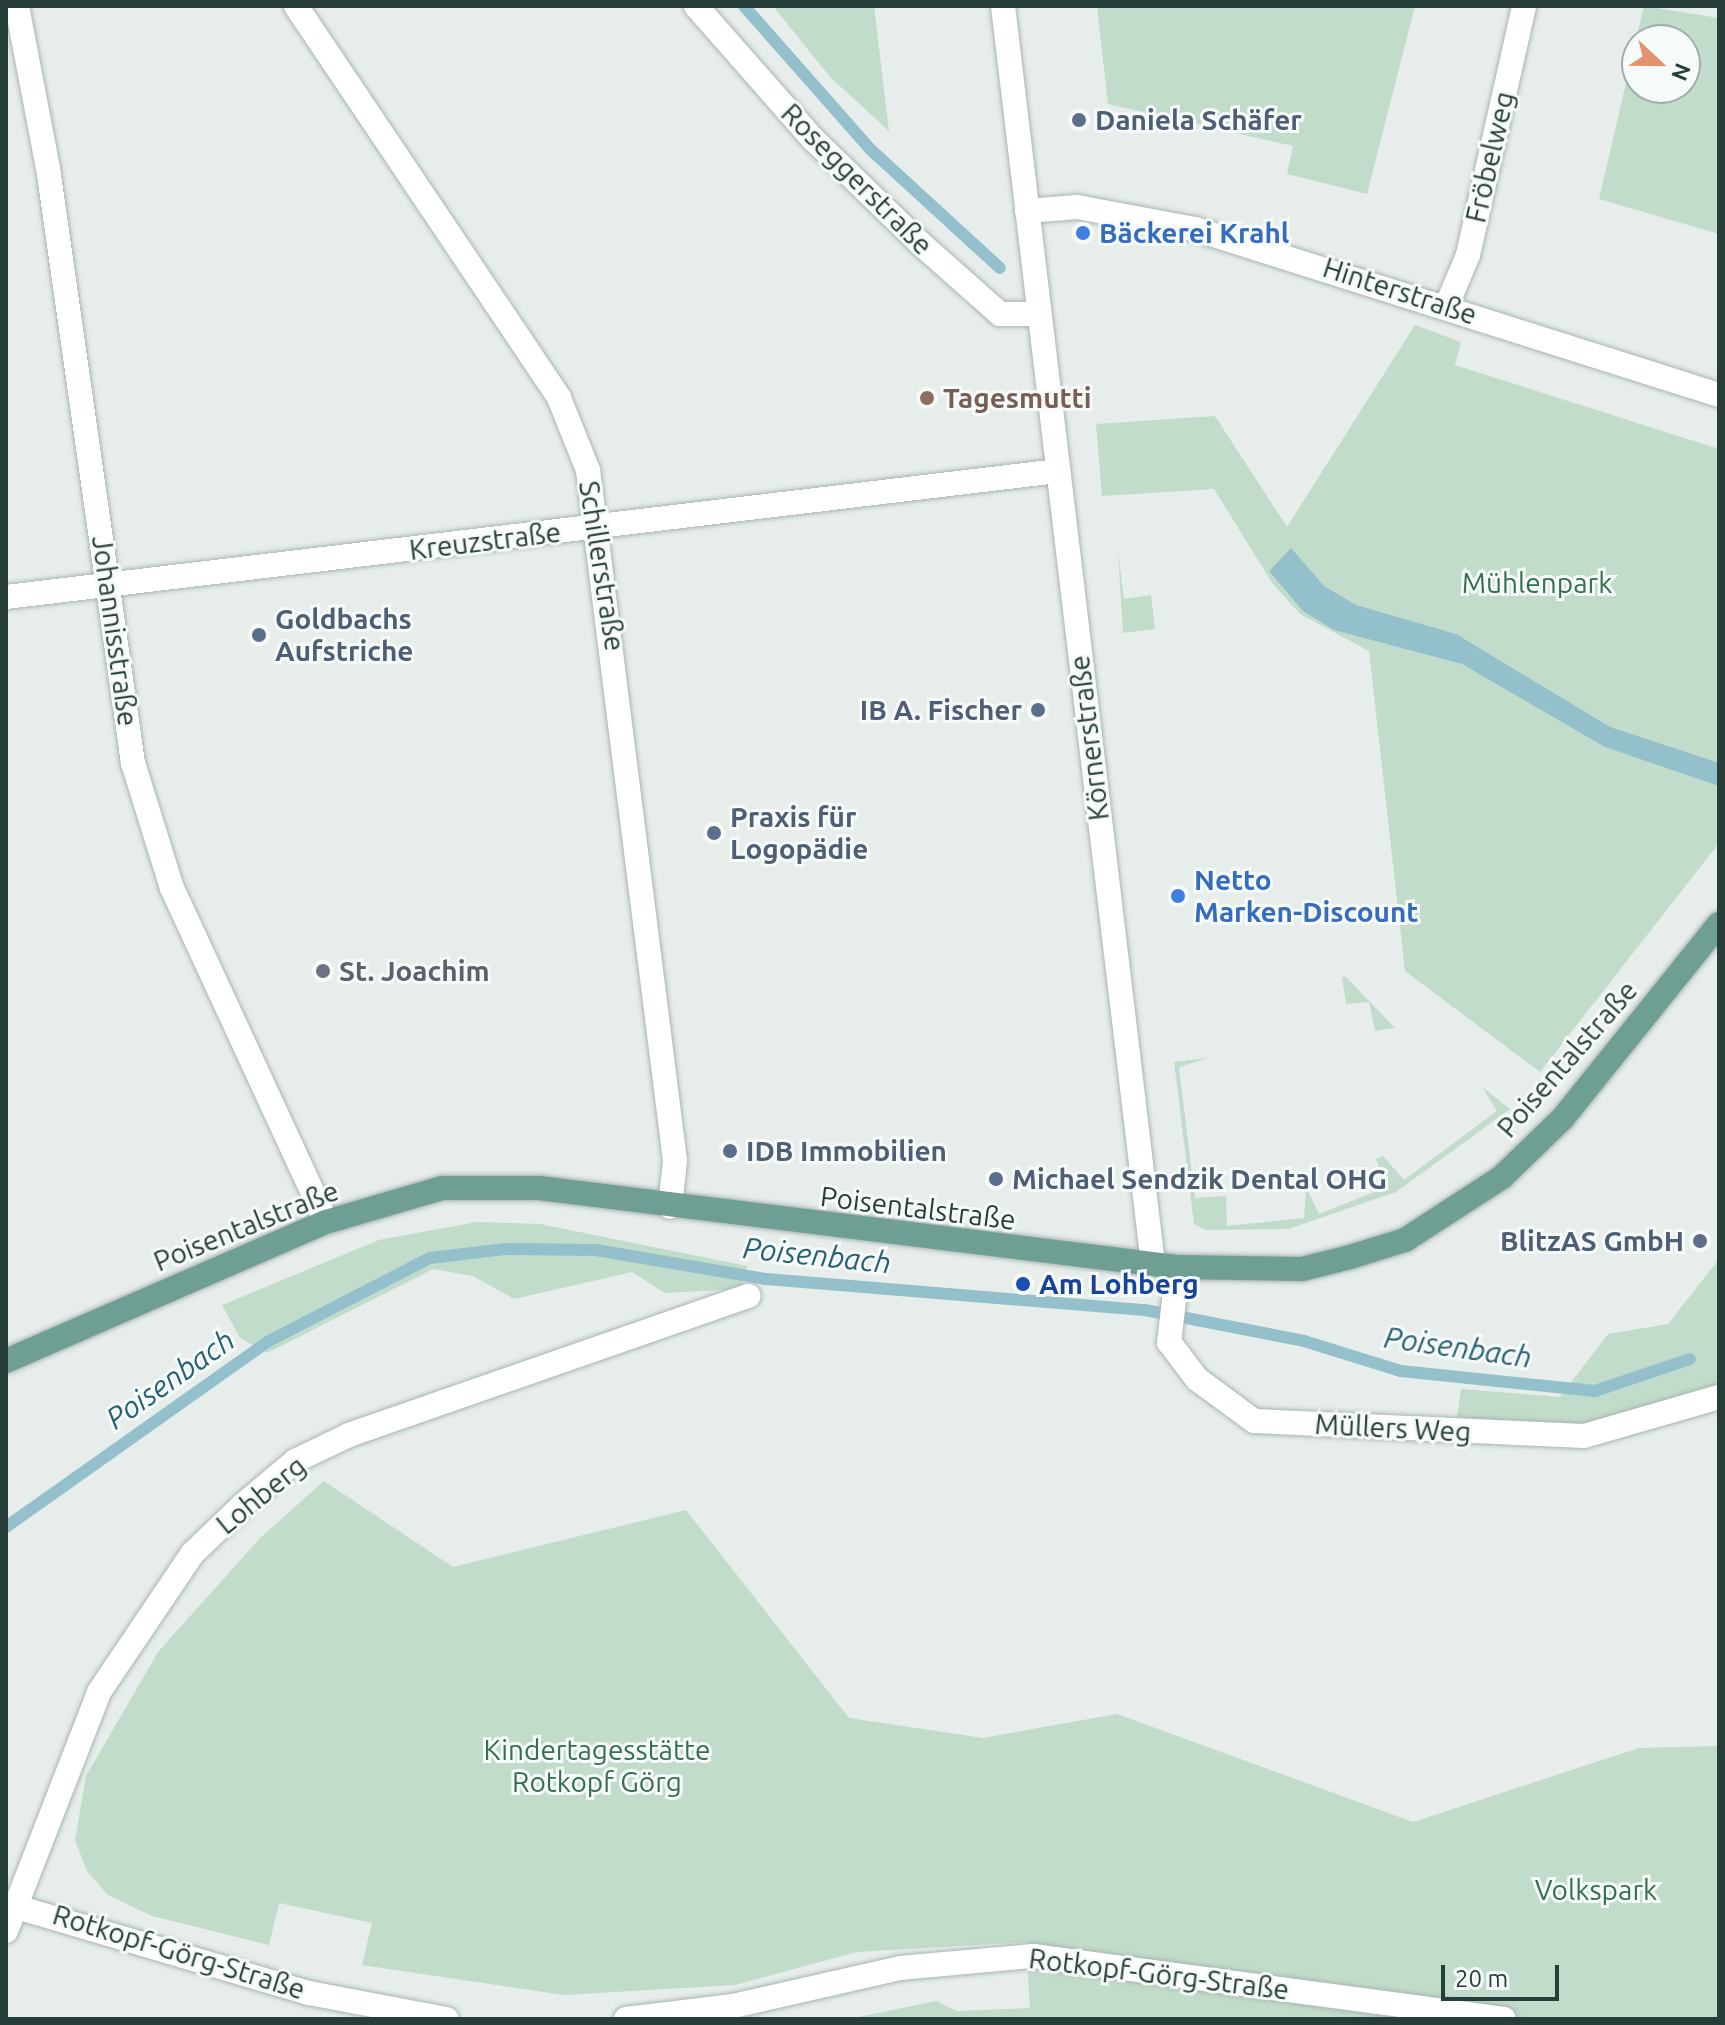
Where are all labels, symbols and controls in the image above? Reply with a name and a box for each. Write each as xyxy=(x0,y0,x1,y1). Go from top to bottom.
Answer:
north arrow xyxy=(1621,24,1701,104)
text: N xyxy=(1667,60,1697,85)
street label: Fröbelweg xyxy=(1459,88,1521,226)
street label: Roseggerstraße xyxy=(774,96,940,262)
place label: Daniela Schäfer xyxy=(1095,103,1302,137)
marker: Daniela Schäfer xyxy=(1070,111,1088,129)
place label: Bäckerei Krahl xyxy=(1099,216,1289,250)
marker: Bäckerei Krahl xyxy=(1074,224,1092,242)
street label: Hinterstraße xyxy=(1319,250,1481,332)
place label: Tagesmutti xyxy=(943,381,1091,415)
marker: Tagesmutti xyxy=(918,389,936,407)
street label: Schillerstraße xyxy=(572,479,632,653)
street label: Kreuzstraße xyxy=(407,515,563,567)
street label: Johannisstraße xyxy=(85,534,145,728)
park label: Mühlenpark xyxy=(1462,566,1612,600)
place label: Goldbachs Aufstriche xyxy=(275,602,413,668)
marker: Goldbachs Aufstriche xyxy=(250,626,268,644)
street label: Körnerstraße xyxy=(1062,653,1116,823)
place label: IB A. Fischer xyxy=(860,693,1022,727)
marker: IB A. Fischer xyxy=(1029,701,1047,719)
place label: Praxis für Logopädie xyxy=(730,800,868,866)
marker: Praxis für Logopädie xyxy=(705,824,723,842)
place label: Netto Marken-Discount xyxy=(1194,863,1418,929)
marker: Netto Marken-Discount xyxy=(1169,887,1187,905)
place label: St. Joachim xyxy=(339,954,490,988)
marker: St. Joachim xyxy=(314,962,332,980)
street label: Poisentalstraße xyxy=(1490,974,1644,1144)
place label: IDB Immobilien xyxy=(746,1134,947,1168)
marker: IDB Immobilien xyxy=(721,1142,739,1160)
place label: Michael Sendzik Dental OHG xyxy=(1012,1162,1387,1196)
marker: Michael Sendzik Dental OHG xyxy=(987,1170,1005,1188)
street label: Poisentalstraße xyxy=(149,1174,343,1278)
street label: Poisentalstraße xyxy=(819,1179,1017,1237)
place label: BlitzAS GmbH xyxy=(1500,1224,1684,1258)
water label: Poisenbach xyxy=(741,1229,893,1281)
marker: BlitzAS GmbH xyxy=(1691,1232,1709,1250)
place label: Am Lohberg xyxy=(1039,1267,1199,1301)
marker: Am Lohberg xyxy=(1014,1275,1032,1293)
water label: Poisenbach xyxy=(1382,1319,1534,1375)
water label: Poisenbach xyxy=(99,1322,241,1436)
street label: Müllers Weg xyxy=(1314,1407,1472,1449)
street label: Lohberg xyxy=(210,1449,312,1541)
park label: Kindertagesstätte Rotkopf Görg xyxy=(484,1733,710,1799)
park label: Volkspark xyxy=(1535,1873,1657,1907)
street label: Rotkopf-Görg-Straße xyxy=(49,1898,309,2006)
street label: Rotkopf-Görg-Straße xyxy=(1027,1941,1291,2007)
scale bar xyxy=(1445,1949,1563,1999)
text: 20 m xyxy=(1455,1965,1508,1992)

